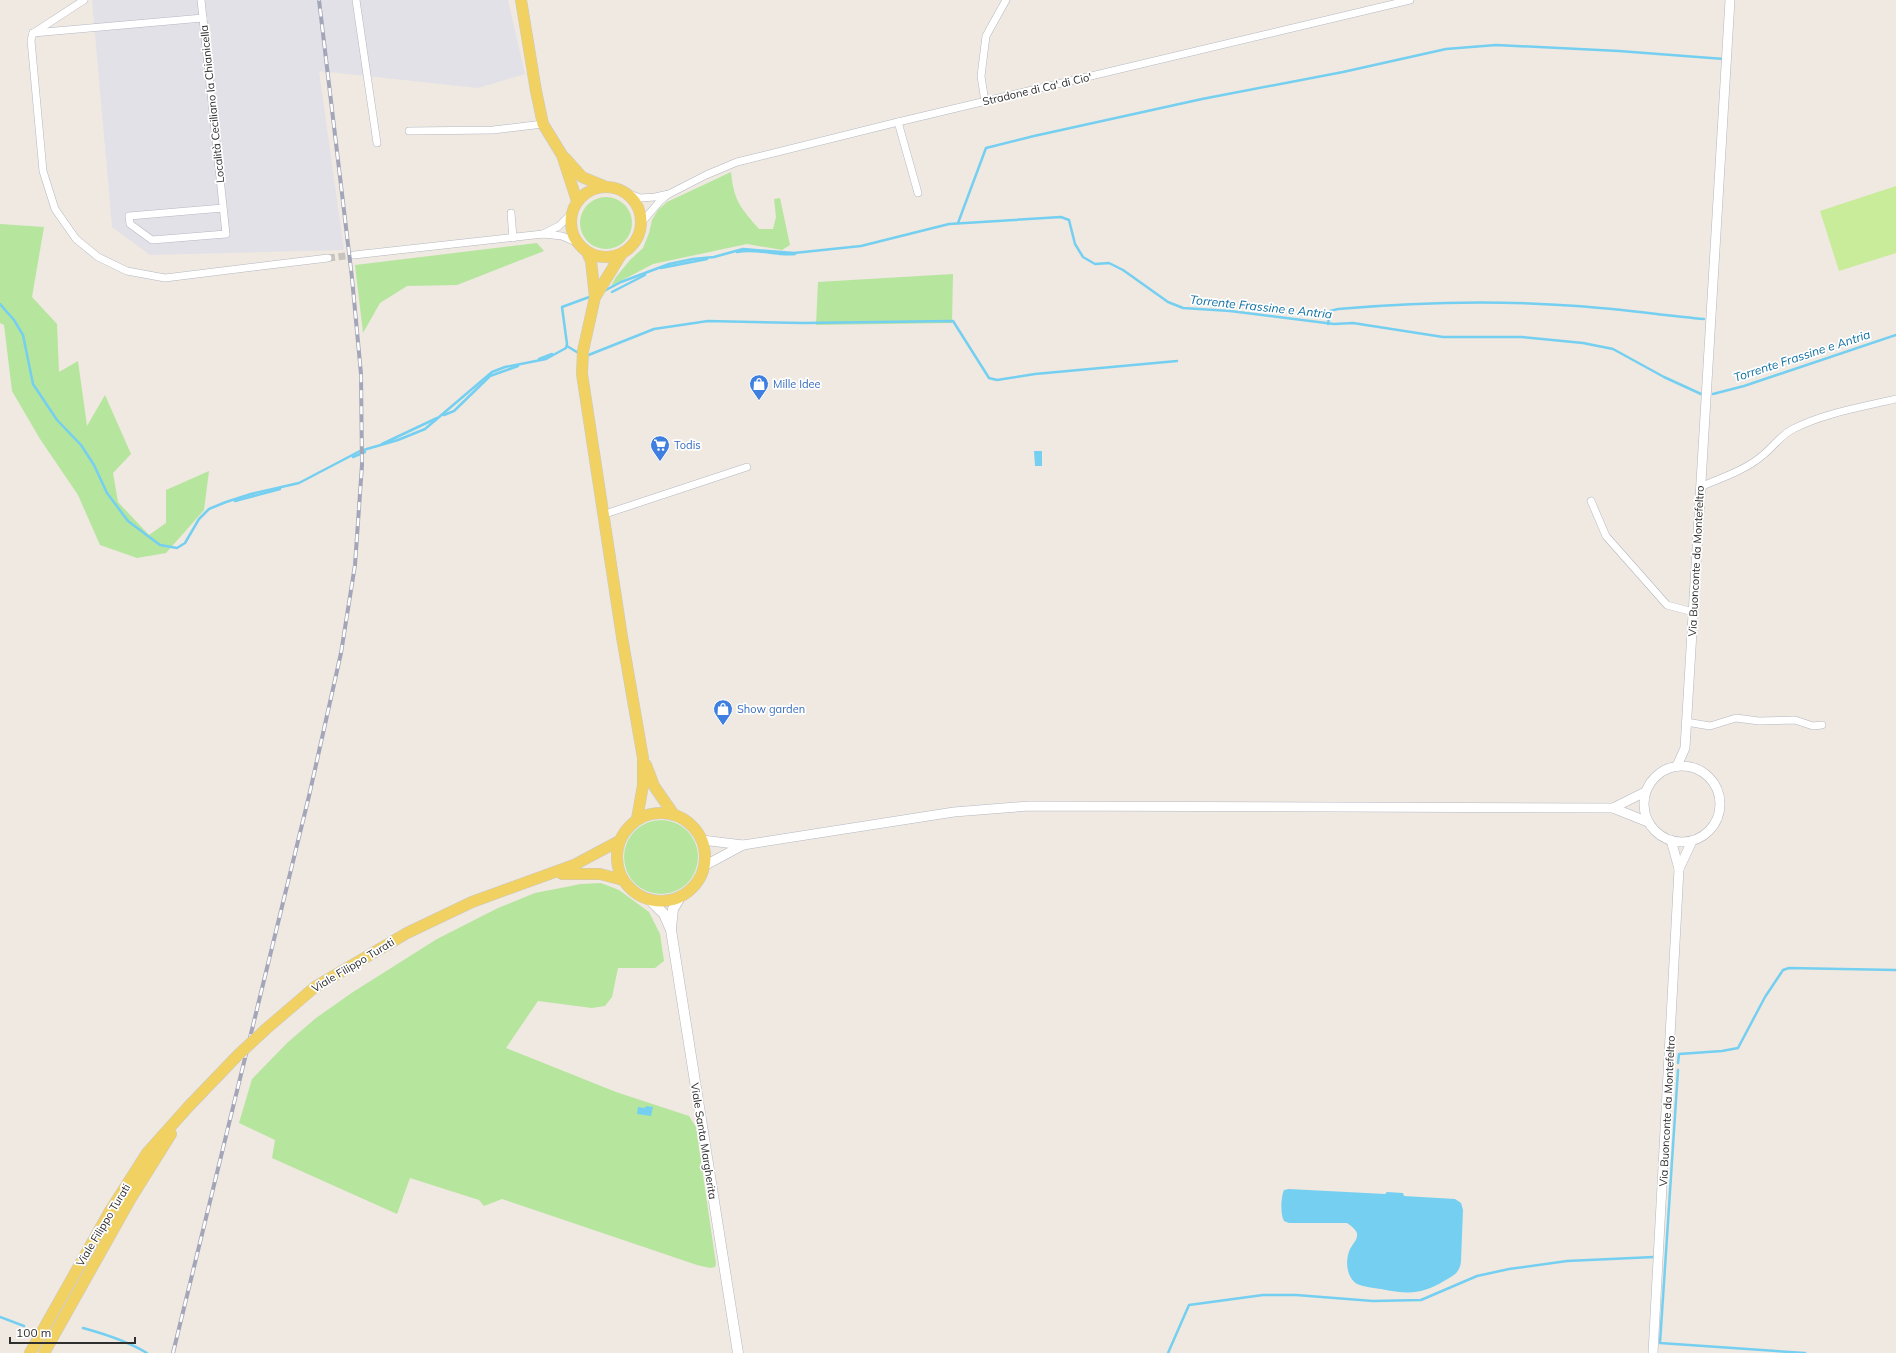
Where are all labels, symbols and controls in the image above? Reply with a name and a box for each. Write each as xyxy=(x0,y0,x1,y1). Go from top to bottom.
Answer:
street label: Località Ceciliano la Chianicella xyxy=(197,24,227,184)
street label: Stradone di Ca' di Cio' xyxy=(981,70,1093,108)
water label: Torrente Frassine e Antria xyxy=(1189,292,1333,321)
water label: Torrente Frassine e Antria xyxy=(1732,326,1872,385)
shop icon: Mille Idee xyxy=(748,373,770,401)
place label: Mille Idee xyxy=(773,377,821,391)
supermarket icon: Todis xyxy=(649,434,671,462)
place label: Todis xyxy=(674,438,701,452)
street label: Via Buonconte da Montefeltro xyxy=(1685,485,1707,637)
shop icon: Show garden xyxy=(712,698,734,726)
place label: Show garden xyxy=(737,702,805,716)
street label: Viale Filippo Turati xyxy=(309,935,397,995)
street label: Via Buonconte da Montefeltro xyxy=(1656,1035,1678,1187)
street label: Viale Santa Margherita xyxy=(688,1082,720,1200)
street label: Viale Filippo Turati xyxy=(73,1181,133,1269)
scale bar xyxy=(10,1319,135,1345)
text: 100 m xyxy=(16,1325,51,1340)

